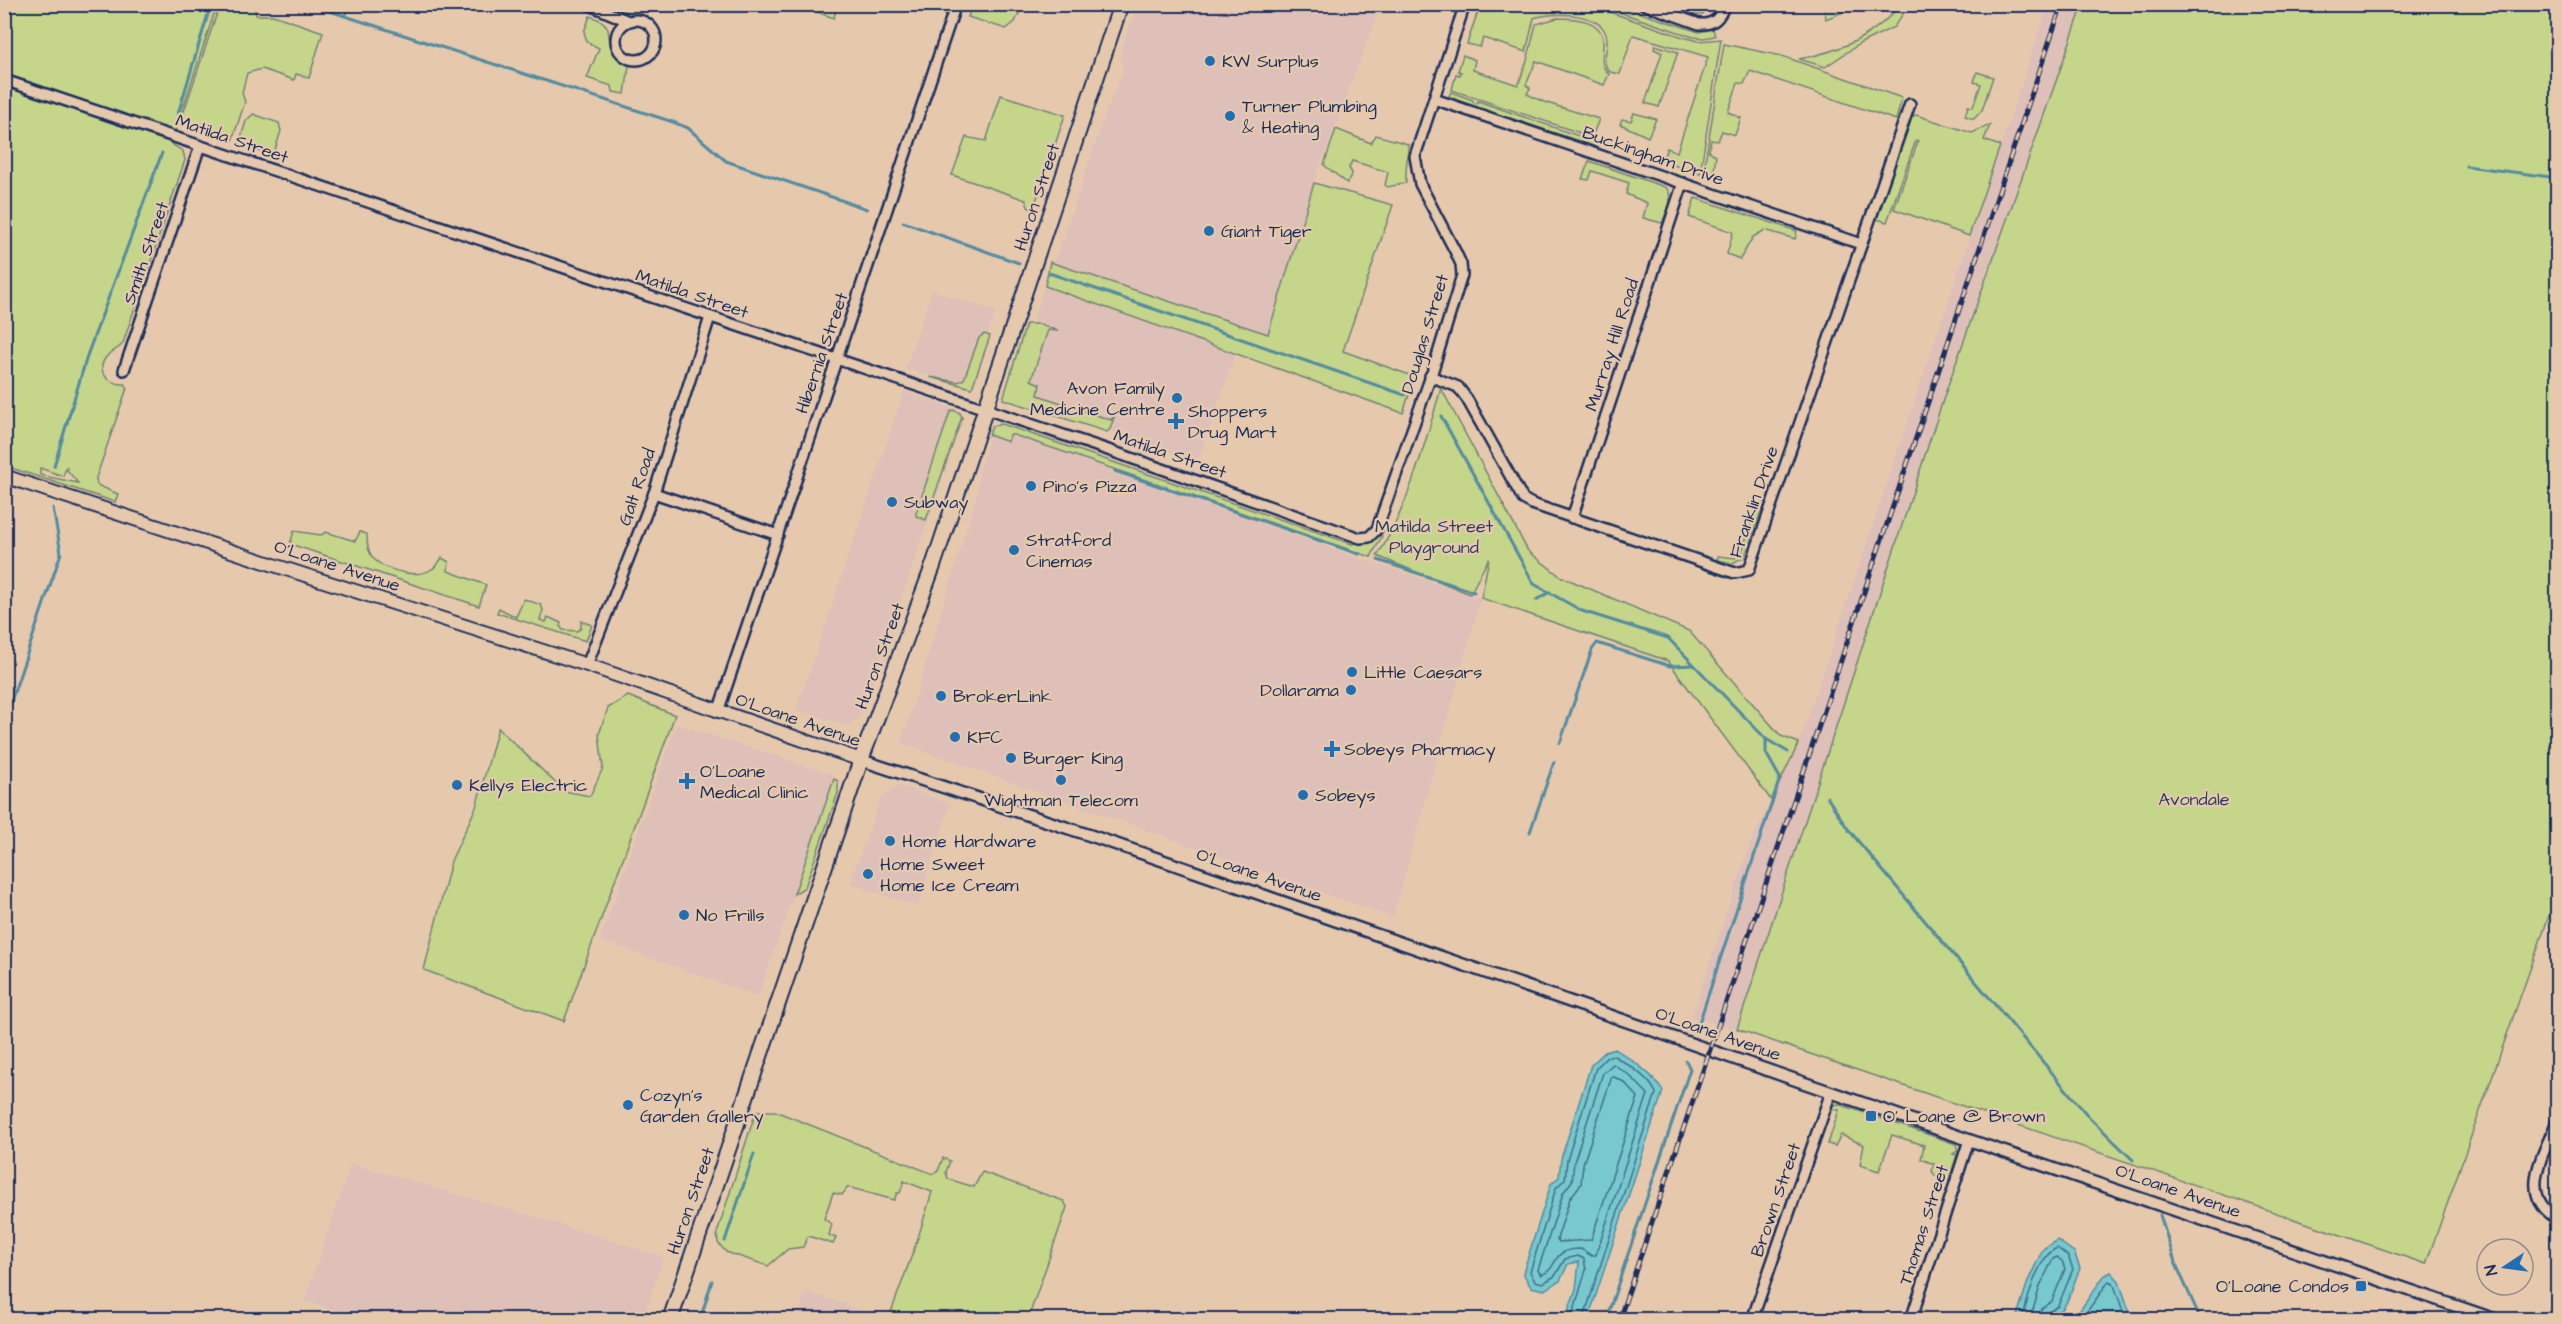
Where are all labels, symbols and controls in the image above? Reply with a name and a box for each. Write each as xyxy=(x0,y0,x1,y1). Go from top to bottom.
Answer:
place label: KW Surplus xyxy=(1222,49,1319,74)
marker: KW Surplus xyxy=(1203,54,1217,68)
place label: Turner Plumbing & Heating xyxy=(1242,94,1377,141)
street label: Matilda Street xyxy=(172,108,293,170)
marker: Turner Plumbing & Heating xyxy=(1223,109,1237,123)
street label: Buckingham Drive xyxy=(1579,120,1727,193)
street label: Huron Street xyxy=(1008,139,1066,254)
street label: Smith Street xyxy=(117,198,176,308)
place label: Giant Tiger xyxy=(1221,219,1312,245)
marker: Giant Tiger xyxy=(1202,224,1216,238)
street label: Matilda Street xyxy=(632,263,753,325)
street label: Douglas Street xyxy=(1395,270,1456,397)
street label: Murray Hill Road xyxy=(1579,276,1646,415)
street label: Hibernia Street xyxy=(790,288,855,417)
place label: Avon Family Medicine Centre xyxy=(1030,376,1165,422)
marker: Avon Family Medicine Centre xyxy=(1170,391,1184,405)
place label: Shoppers Drug Mart xyxy=(1188,399,1277,446)
marker: Shoppers Drug Mart xyxy=(1169,414,1183,428)
street label: Matilda Street xyxy=(1110,423,1231,485)
street label: Franklin Drive xyxy=(1723,442,1785,561)
street label: Galt Road xyxy=(612,445,662,529)
place label: Pino's Pizza xyxy=(1043,474,1137,499)
marker: Pino's Pizza xyxy=(1024,479,1038,493)
place label: Subway xyxy=(904,490,969,516)
marker: Subway xyxy=(885,495,899,509)
park label: Matilda Street Playground xyxy=(1375,514,1494,561)
place label: Stratford Cinemas xyxy=(1026,528,1111,574)
street label: O'Loane Avenue xyxy=(271,534,403,598)
marker: Stratford Cinemas xyxy=(1007,543,1021,557)
street label: Huron Street xyxy=(849,599,911,713)
place label: Little Caesars xyxy=(1364,660,1482,685)
marker: Little Caesars xyxy=(1345,665,1359,679)
place label: Dollarama xyxy=(1260,678,1339,703)
marker: Dollarama xyxy=(1344,683,1358,697)
place label: BrokerLink xyxy=(953,684,1052,709)
street label: O'Loane Avenue xyxy=(732,687,864,753)
marker: BrokerLink xyxy=(934,689,948,703)
place label: KFC xyxy=(967,725,1003,750)
marker: KFC xyxy=(948,730,962,744)
place label: Sobeys Pharmacy xyxy=(1344,737,1496,763)
marker: Sobeys Pharmacy xyxy=(1325,742,1339,756)
place label: Burger King xyxy=(1023,746,1123,772)
marker: Burger King xyxy=(1004,751,1018,765)
place label: O'Loane Medical Clinic xyxy=(700,759,809,805)
marker: O'Loane Medical Clinic xyxy=(678,772,696,790)
place label: Kellys Electric xyxy=(469,773,587,799)
marker: Wightman Telecom xyxy=(1054,773,1068,787)
marker: Kellys Electric xyxy=(450,778,464,792)
place label: Sobeys xyxy=(1315,783,1375,809)
park label: Avondale xyxy=(2159,787,2230,812)
place label: Wightman Telecom xyxy=(984,788,1138,814)
marker: Sobeys xyxy=(1296,788,1310,802)
place label: Home Hardware xyxy=(902,829,1037,854)
marker: Home Hardware xyxy=(883,834,897,848)
street label: O'Loane Avenue xyxy=(1193,842,1325,908)
place label: Home Sweet Home Ice Cream xyxy=(880,852,1019,898)
marker: Home Sweet Home Ice Cream xyxy=(861,867,875,881)
place label: No Frills xyxy=(696,903,764,928)
marker: No Frills xyxy=(677,908,691,922)
street label: O'Loane Avenue xyxy=(1652,1001,1784,1067)
place label: Cozyn's Garden Gallery xyxy=(640,1083,764,1130)
marker: Cozyn's Garden Gallery xyxy=(621,1098,635,1112)
place label: O' Loane @ Brown xyxy=(1883,1104,2045,1129)
marker: O' Loane @ Brown xyxy=(1864,1109,1878,1123)
street label: Brown Street xyxy=(1745,1139,1807,1260)
street label: Huron Street xyxy=(661,1143,721,1258)
street label: O'Loane Avenue xyxy=(2112,1158,2244,1224)
street label: Thomas Street xyxy=(1893,1161,1955,1288)
north arrow xyxy=(2475,1237,2535,1297)
text: N xyxy=(2480,1263,2503,1278)
place label: O'Loane Condos xyxy=(2216,1274,2349,1299)
marker: O'Loane Condos xyxy=(2354,1279,2368,1293)

